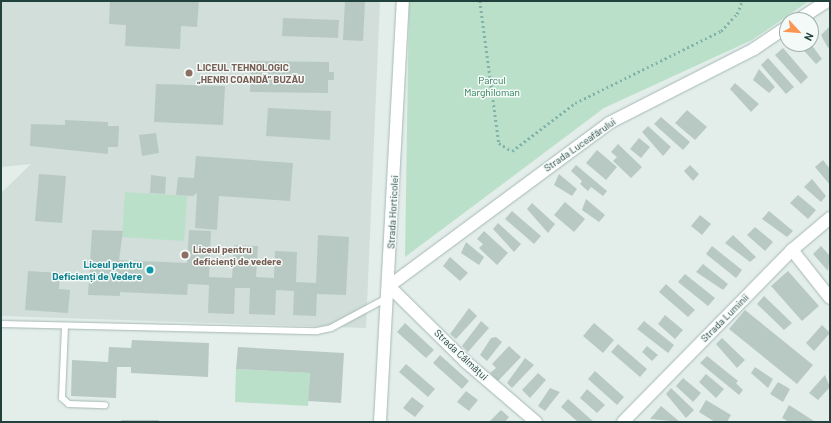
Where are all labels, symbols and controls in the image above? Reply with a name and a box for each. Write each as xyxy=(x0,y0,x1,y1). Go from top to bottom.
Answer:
north arrow xyxy=(779,12,819,52)
text: N xyxy=(802,31,817,43)
place label: LICEUL TEHNOLOGIC „HENRI COANDĂ” BUZĂU xyxy=(197,61,304,84)
marker: LICEUL TEHNOLOGIC „HENRI COANDĂ” BUZĂU xyxy=(184,68,194,78)
park label: Parcul Marghiloman xyxy=(464,74,520,98)
street label: Strada Luceafărului xyxy=(542,116,618,174)
street label: Strada Horticolei xyxy=(385,175,401,249)
place label: Liceul pentru deficienți de vedere xyxy=(193,243,281,266)
marker: Liceul pentru deficienți de vedere xyxy=(180,250,190,260)
place label: Liceul pentru Deficienți de Vedere xyxy=(52,258,142,282)
marker: Liceul pentru Deficienți de Vedere xyxy=(145,265,155,275)
street label: Strada Luminii xyxy=(698,291,752,345)
street label: Strada Călmățui xyxy=(432,327,490,383)

